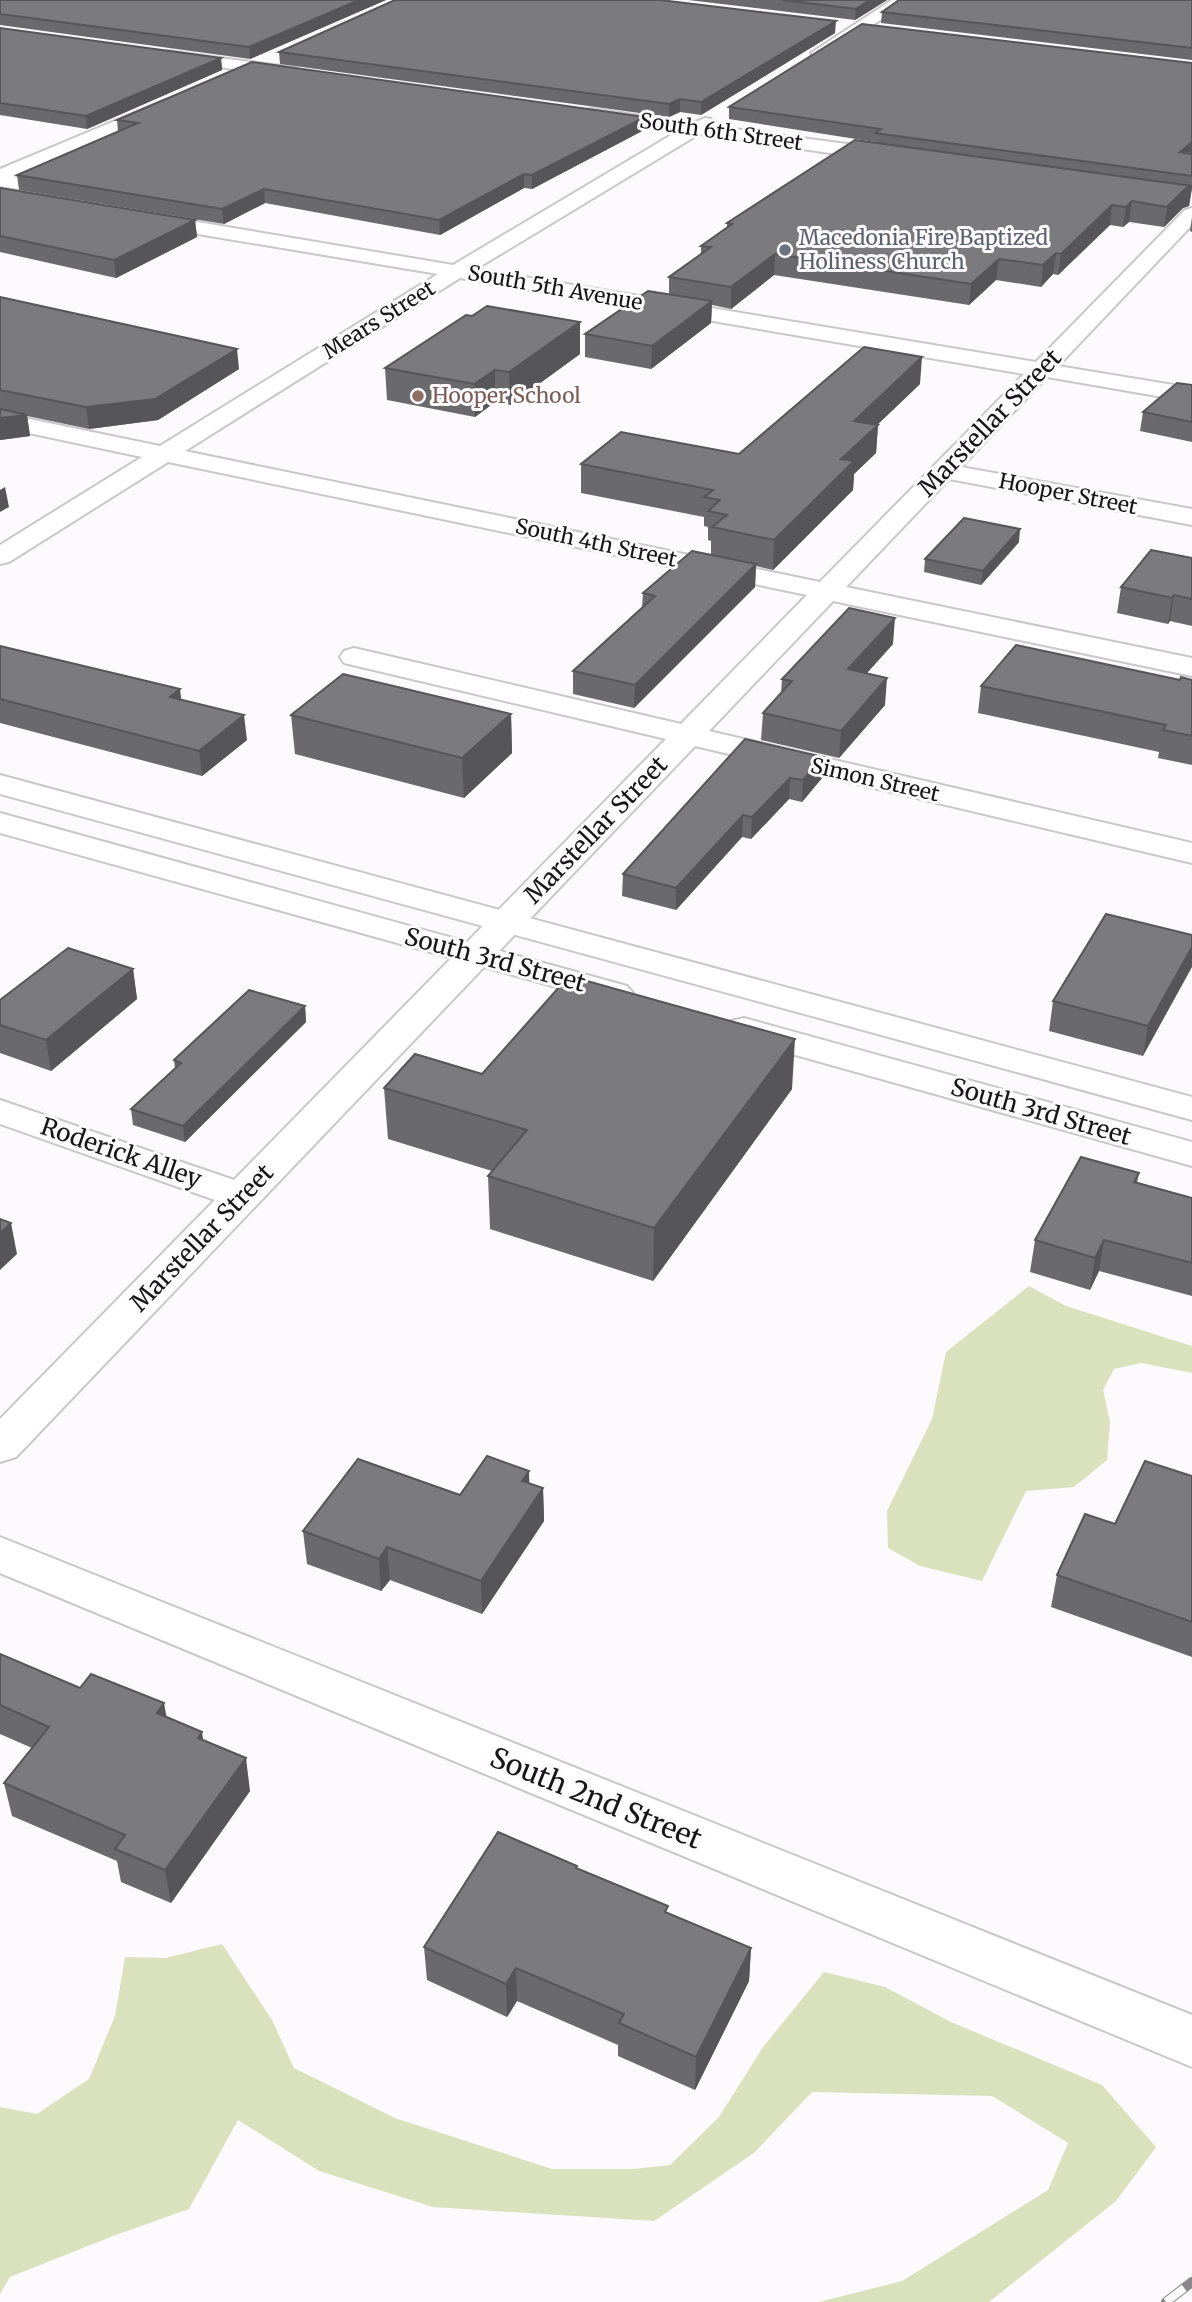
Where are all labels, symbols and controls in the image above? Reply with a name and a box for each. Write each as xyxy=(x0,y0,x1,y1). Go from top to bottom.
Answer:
street label: South 6th Street xyxy=(638,107,804,156)
place label: Macedonia Fire Baptized Holiness Church xyxy=(799,224,1048,275)
marker: Macedonia Fire Baptized Holiness Church xyxy=(777,242,793,258)
street label: South 5th Avenue xyxy=(466,259,645,316)
street label: Mears Street xyxy=(318,274,440,365)
street label: Marstellar Street xyxy=(911,342,1068,503)
place label: Hooper School xyxy=(432,382,581,409)
marker: Hooper School xyxy=(410,388,426,404)
street label: Hooper Street xyxy=(997,467,1140,520)
street label: South 4th Street xyxy=(513,512,679,573)
street label: Marstellar Street xyxy=(517,749,674,910)
street label: Simon Street xyxy=(808,752,942,807)
street label: South 3rd Street xyxy=(401,920,590,999)
street label: South 3rd Street xyxy=(947,1071,1136,1152)
street label: Roderick Alley xyxy=(37,1111,206,1195)
street label: Marstellar Street xyxy=(123,1157,280,1318)
street label: South 2nd Street xyxy=(485,1739,707,1857)

